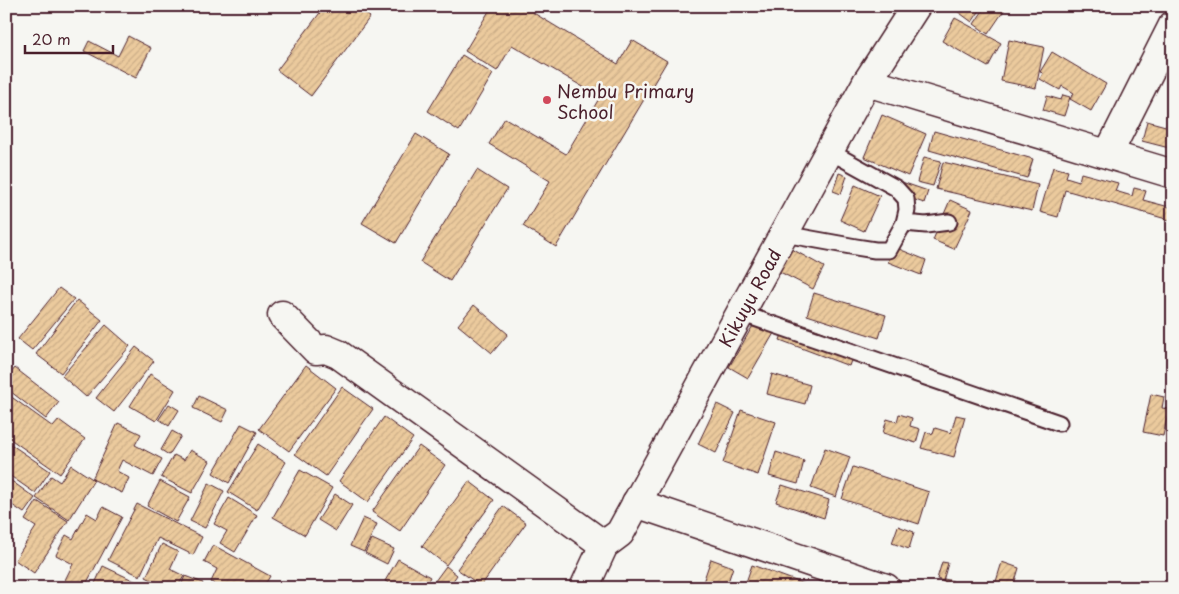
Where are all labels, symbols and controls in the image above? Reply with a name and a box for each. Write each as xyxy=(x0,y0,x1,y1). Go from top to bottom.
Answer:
scale bar xyxy=(25,22,112,54)
text: 20 m xyxy=(32,27,71,50)
place label: Nembu Primary School xyxy=(557,77,694,125)
marker: Nembu Primary School xyxy=(541,94,553,106)
street label: Kikuyu Road xyxy=(711,243,787,352)

